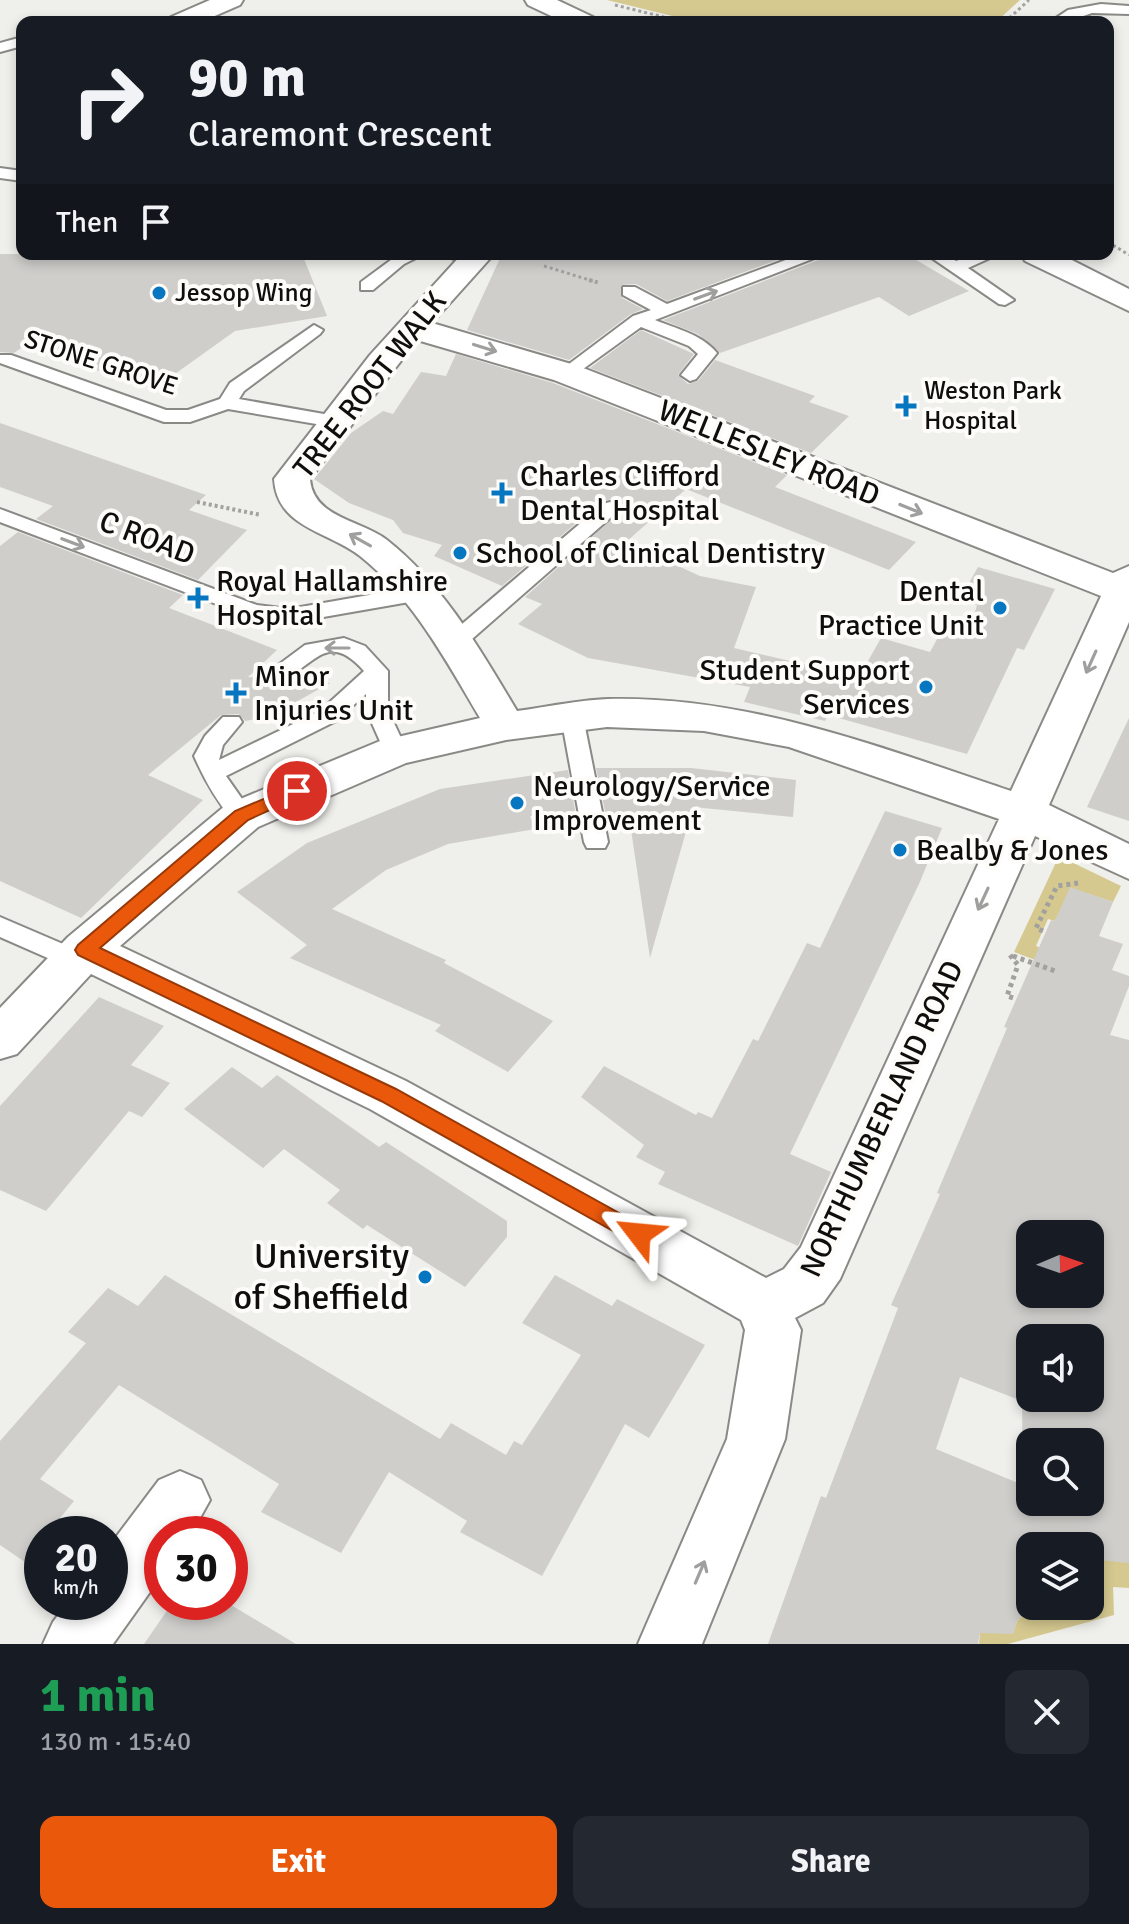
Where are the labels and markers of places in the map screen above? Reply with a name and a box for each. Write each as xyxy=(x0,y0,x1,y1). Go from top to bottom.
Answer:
place label: Jessop Wing xyxy=(175,277,313,309)
marker: Jessop Wing xyxy=(150,284,168,302)
place label: Weston Park Hospital xyxy=(924,375,1062,437)
marker: Weston Park Hospital xyxy=(895,395,917,417)
place label: Charles Clifford Dental Hospital xyxy=(520,458,720,529)
marker: Charles Clifford Dental Hospital xyxy=(491,482,513,504)
place label: School of Clinical Dentistry xyxy=(476,535,825,572)
marker: School of Clinical Dentistry xyxy=(451,544,469,562)
place label: Royal Hallamshire Hospital xyxy=(216,563,448,634)
place label: Dental Practice Unit xyxy=(818,573,984,644)
marker: Royal Hallamshire Hospital xyxy=(187,587,209,609)
marker: Dental Practice Unit xyxy=(991,599,1009,617)
place label: Student Support Services xyxy=(699,652,910,723)
place label: Minor Injuries Unit xyxy=(254,658,413,729)
marker: Student Support Services xyxy=(917,678,935,696)
marker: Minor Injuries Unit xyxy=(225,682,247,704)
pin xyxy=(263,757,331,825)
place label: Neurology/Service Improvement xyxy=(533,768,771,839)
marker: Neurology/Service Improvement xyxy=(508,794,526,812)
place label: Bealby & Jones xyxy=(916,832,1108,869)
marker: Bealby & Jones xyxy=(891,841,909,859)
place label: University of Sheffield xyxy=(234,1234,409,1320)
marker: University of Sheffield xyxy=(416,1268,434,1286)

